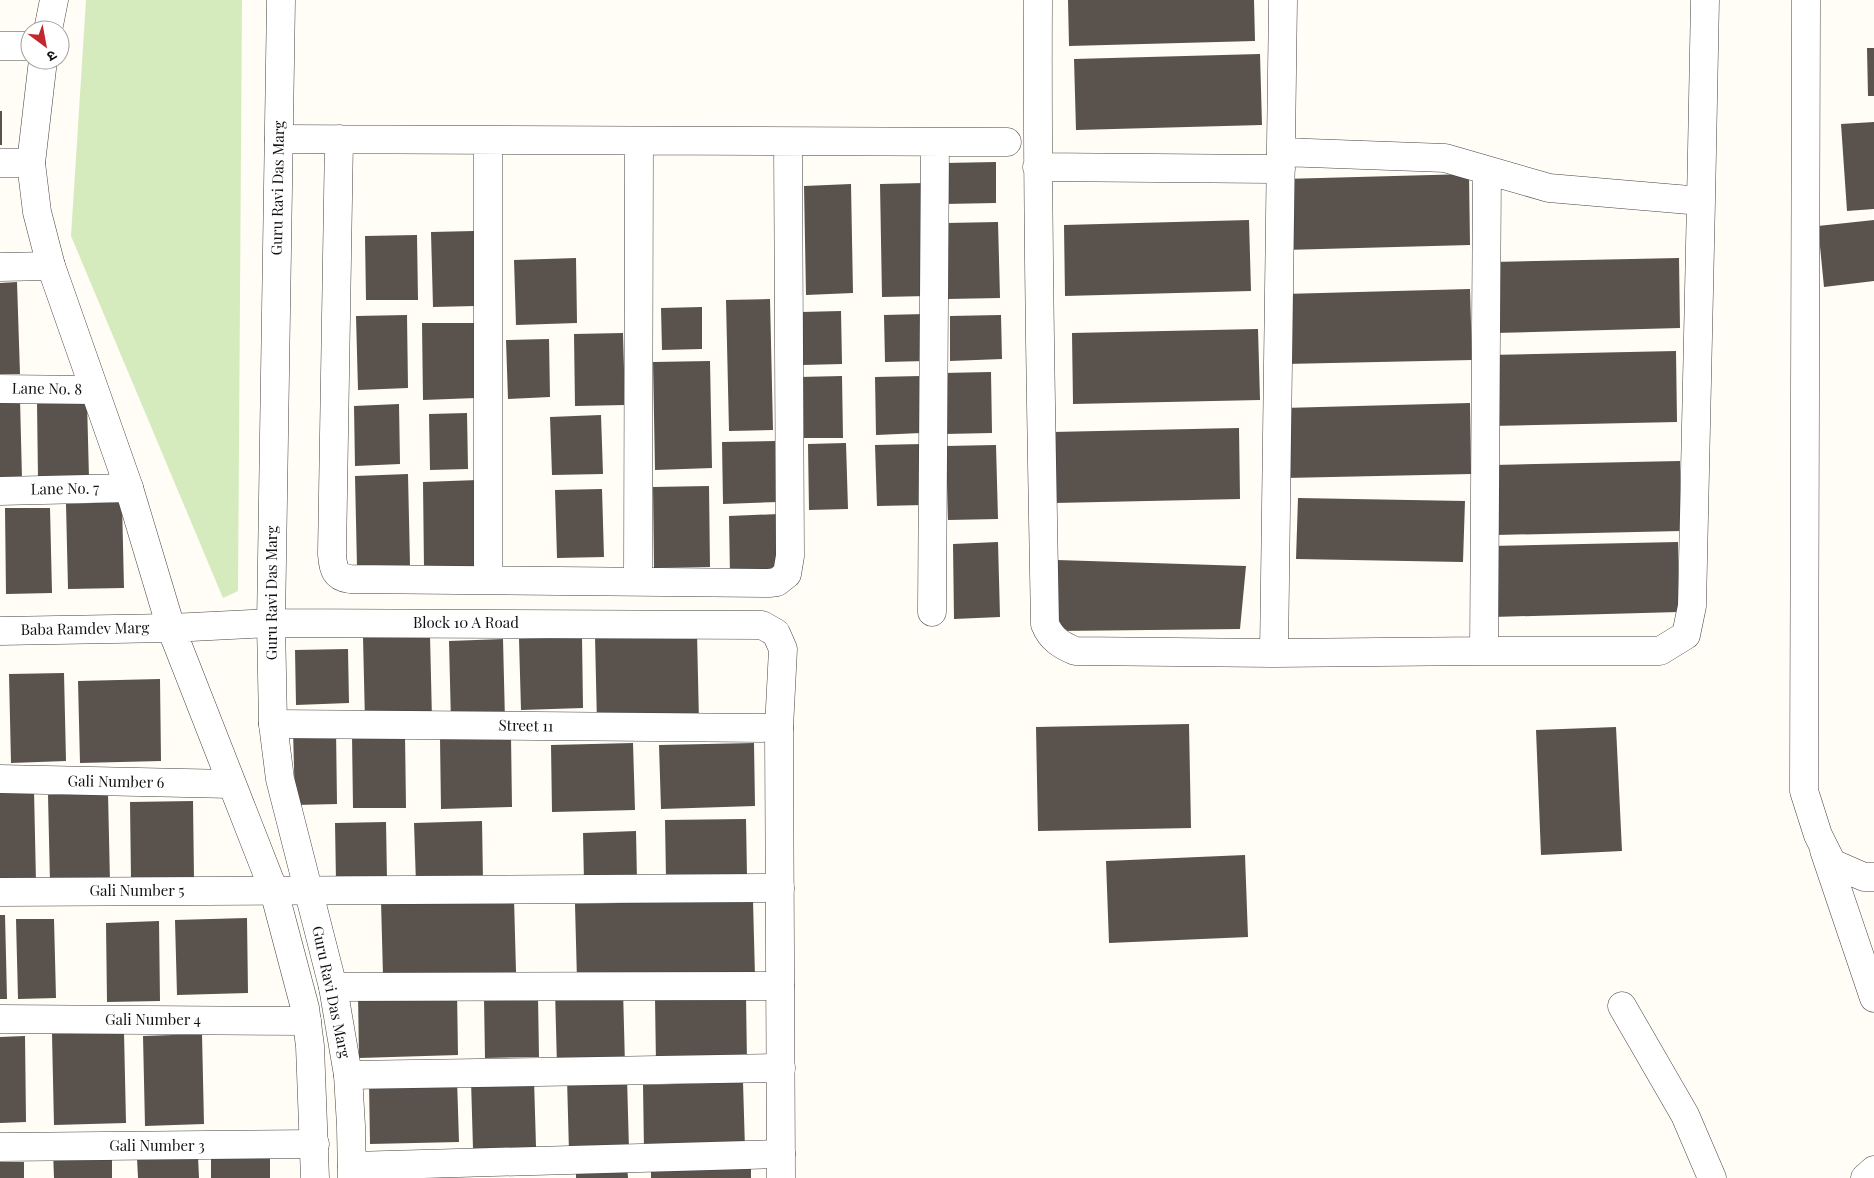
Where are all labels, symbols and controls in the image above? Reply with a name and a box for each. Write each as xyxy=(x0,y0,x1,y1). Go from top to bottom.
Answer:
north arrow xyxy=(20,20,70,70)
text: उ xyxy=(43,46,61,67)
street label: Guru Ravi Das Marg xyxy=(266,120,288,255)
street label: Lane No. 8 xyxy=(12,377,83,399)
street label: Lane No. 7 xyxy=(30,477,100,499)
street label: Guru Ravi Das Marg xyxy=(261,526,281,660)
street label: Block 10 A Road xyxy=(413,612,519,632)
street label: Baba Ramdev Marg xyxy=(20,617,150,639)
street label: Street 11 xyxy=(498,715,554,735)
street label: Gali Number 6 xyxy=(68,770,165,792)
street label: Gali Number 5 xyxy=(89,880,185,900)
street label: Guru Ravi Das Marg xyxy=(308,924,356,1060)
street label: Gali Number 4 xyxy=(105,1009,201,1029)
street label: Gali Number 3 xyxy=(109,1135,205,1155)

